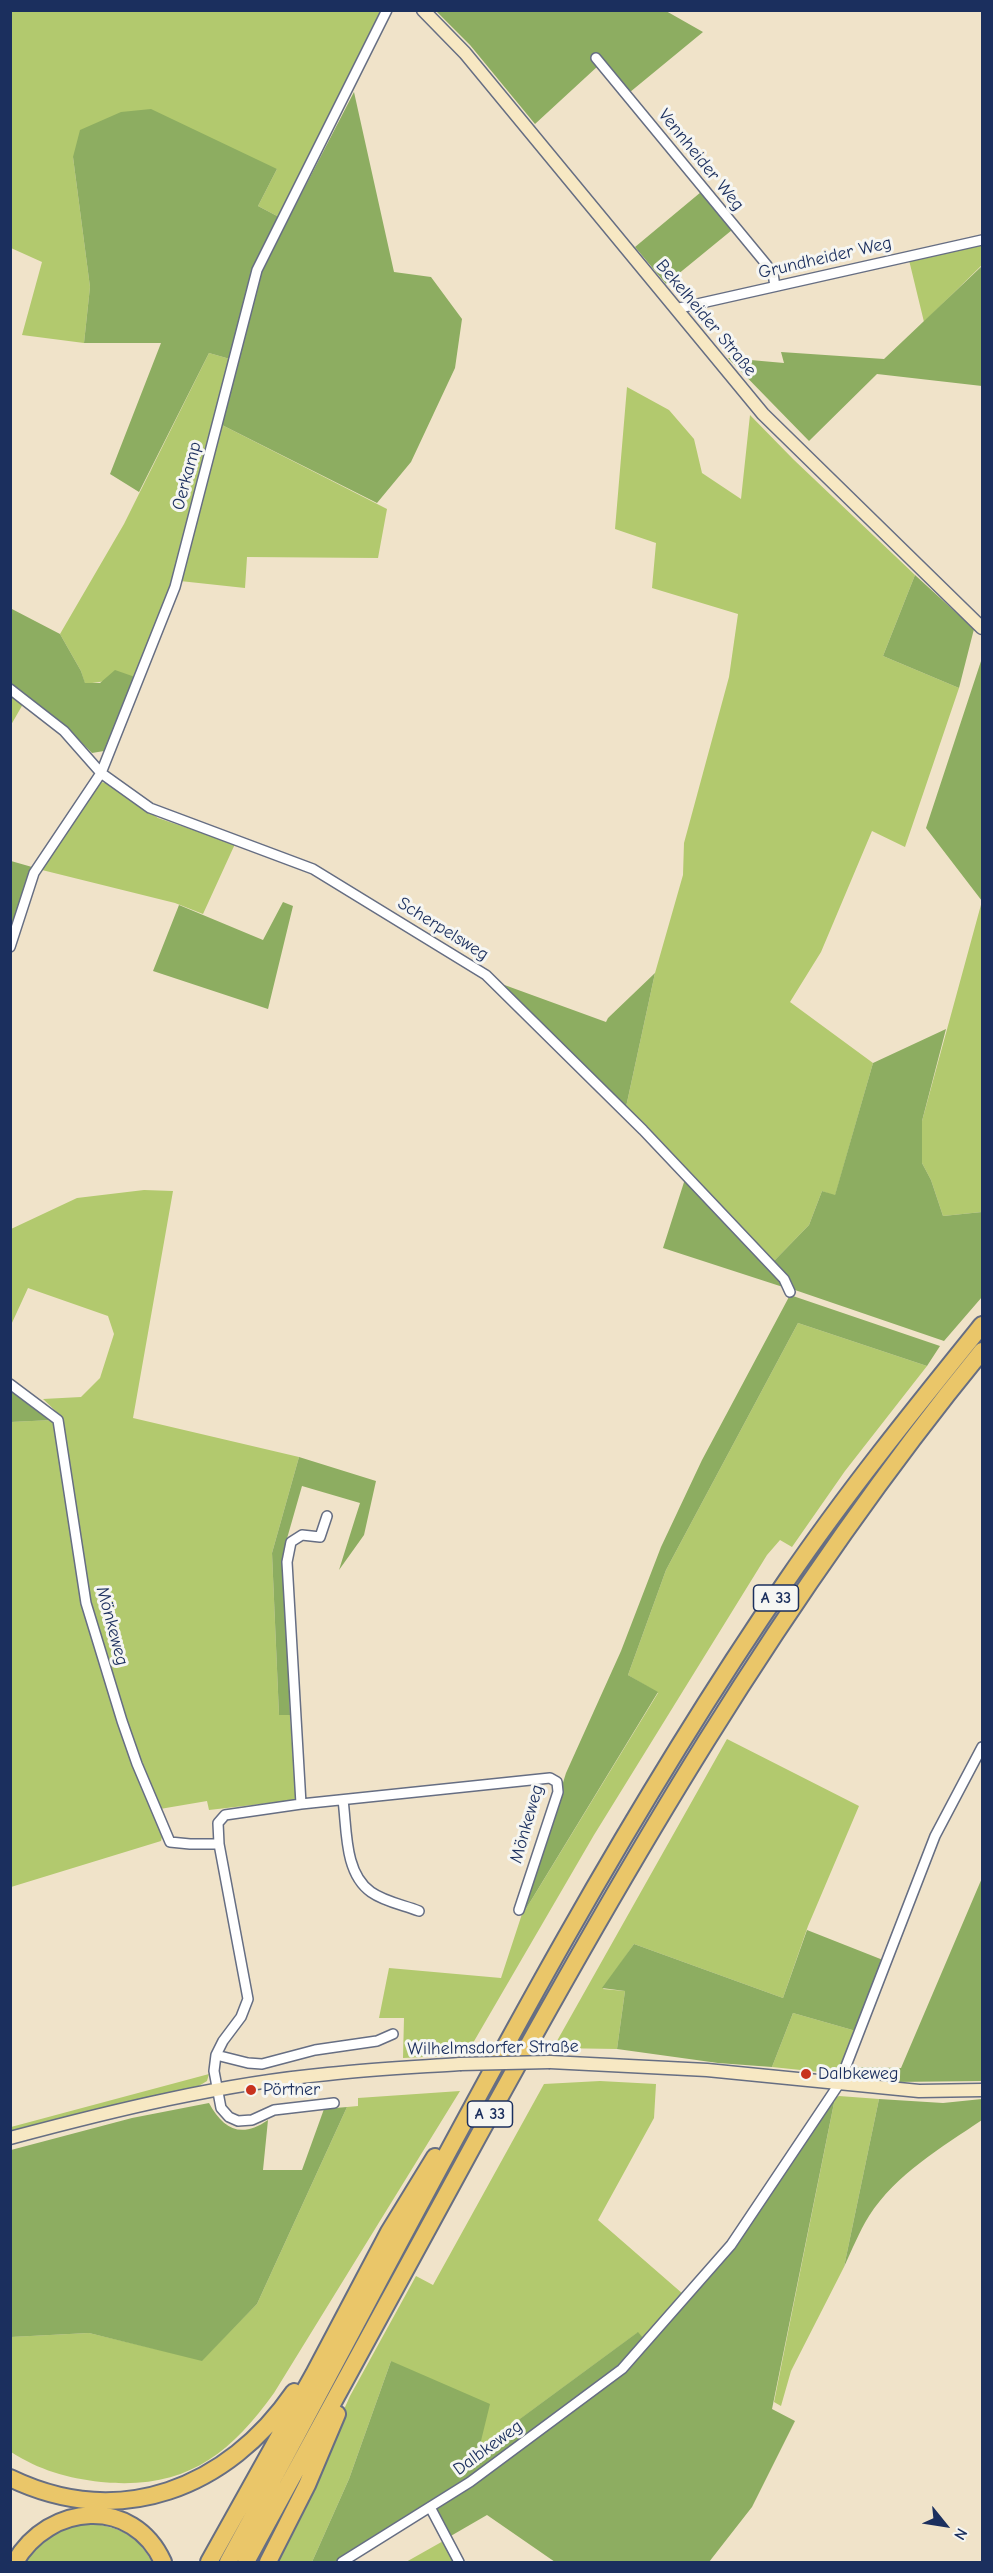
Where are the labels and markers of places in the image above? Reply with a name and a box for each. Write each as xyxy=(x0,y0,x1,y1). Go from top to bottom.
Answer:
place label: Dalbkeweg xyxy=(818,2063,899,2085)
marker: Dalbkeweg xyxy=(799,2067,813,2081)
place label: Pörtner xyxy=(263,2079,320,2101)
marker: Pörtner xyxy=(244,2083,258,2097)

